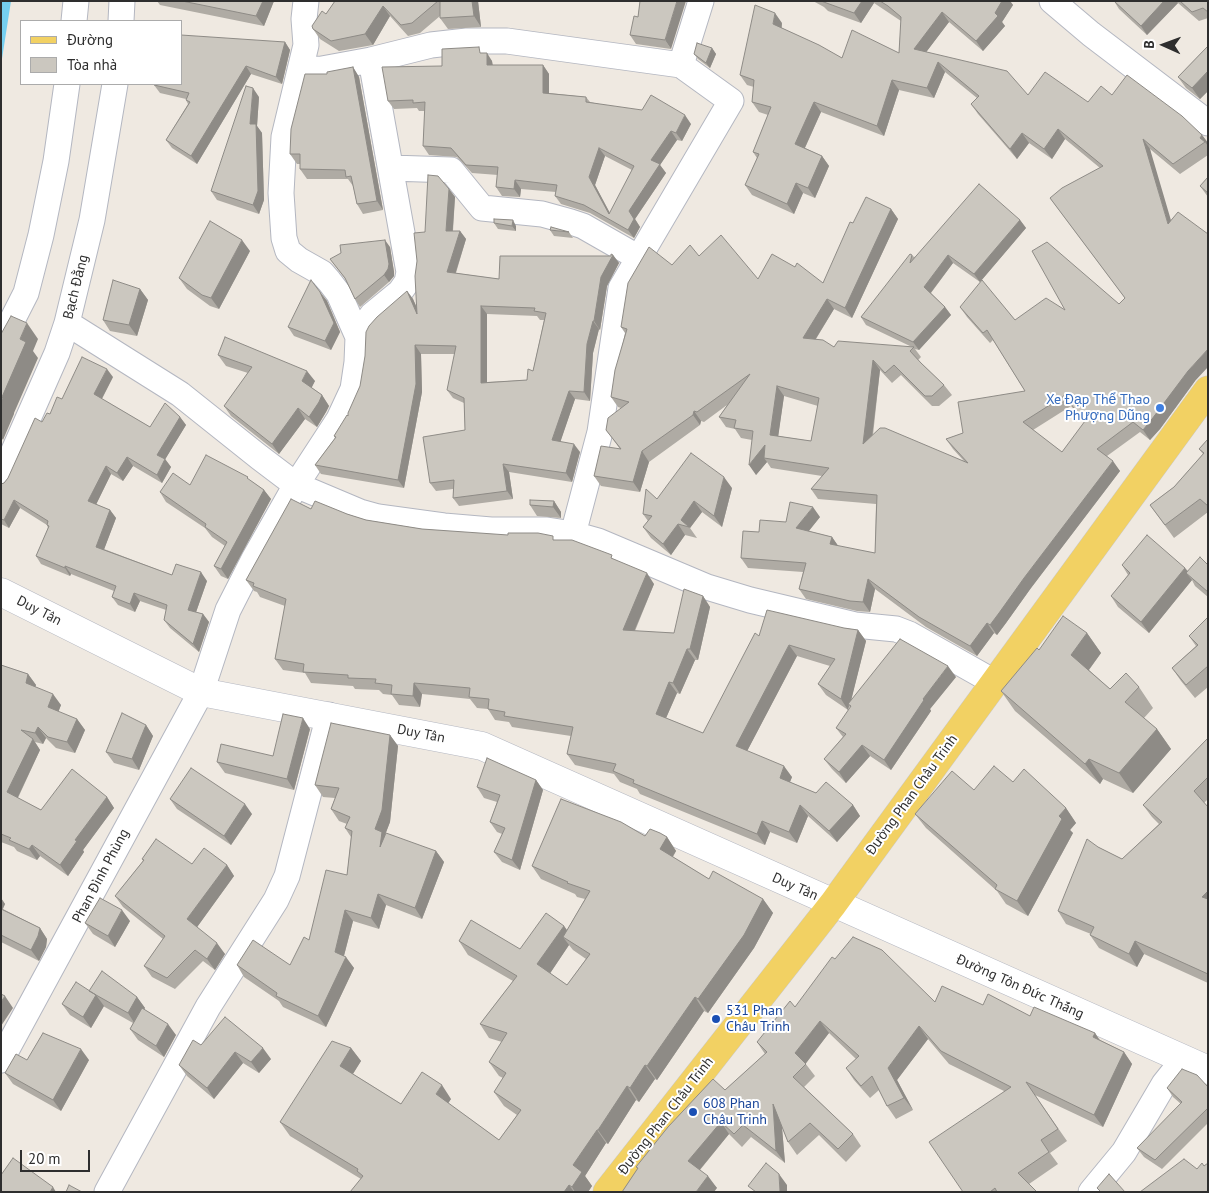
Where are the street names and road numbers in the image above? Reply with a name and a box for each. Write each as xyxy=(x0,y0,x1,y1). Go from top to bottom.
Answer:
street label: Bạch Đằng xyxy=(60,253,92,321)
street label: Duy Tân xyxy=(14,593,64,629)
street label: Duy Tân xyxy=(396,721,446,747)
street label: Đường Phan Châu Trinh xyxy=(863,732,961,858)
street label: Phan Đình Phùng xyxy=(69,826,133,926)
street label: Duy Tân xyxy=(770,870,820,904)
street label: Đường Tôn Đức Thắng xyxy=(953,951,1087,1023)
street label: Đường Phan Châu Trinh xyxy=(615,1054,717,1178)

